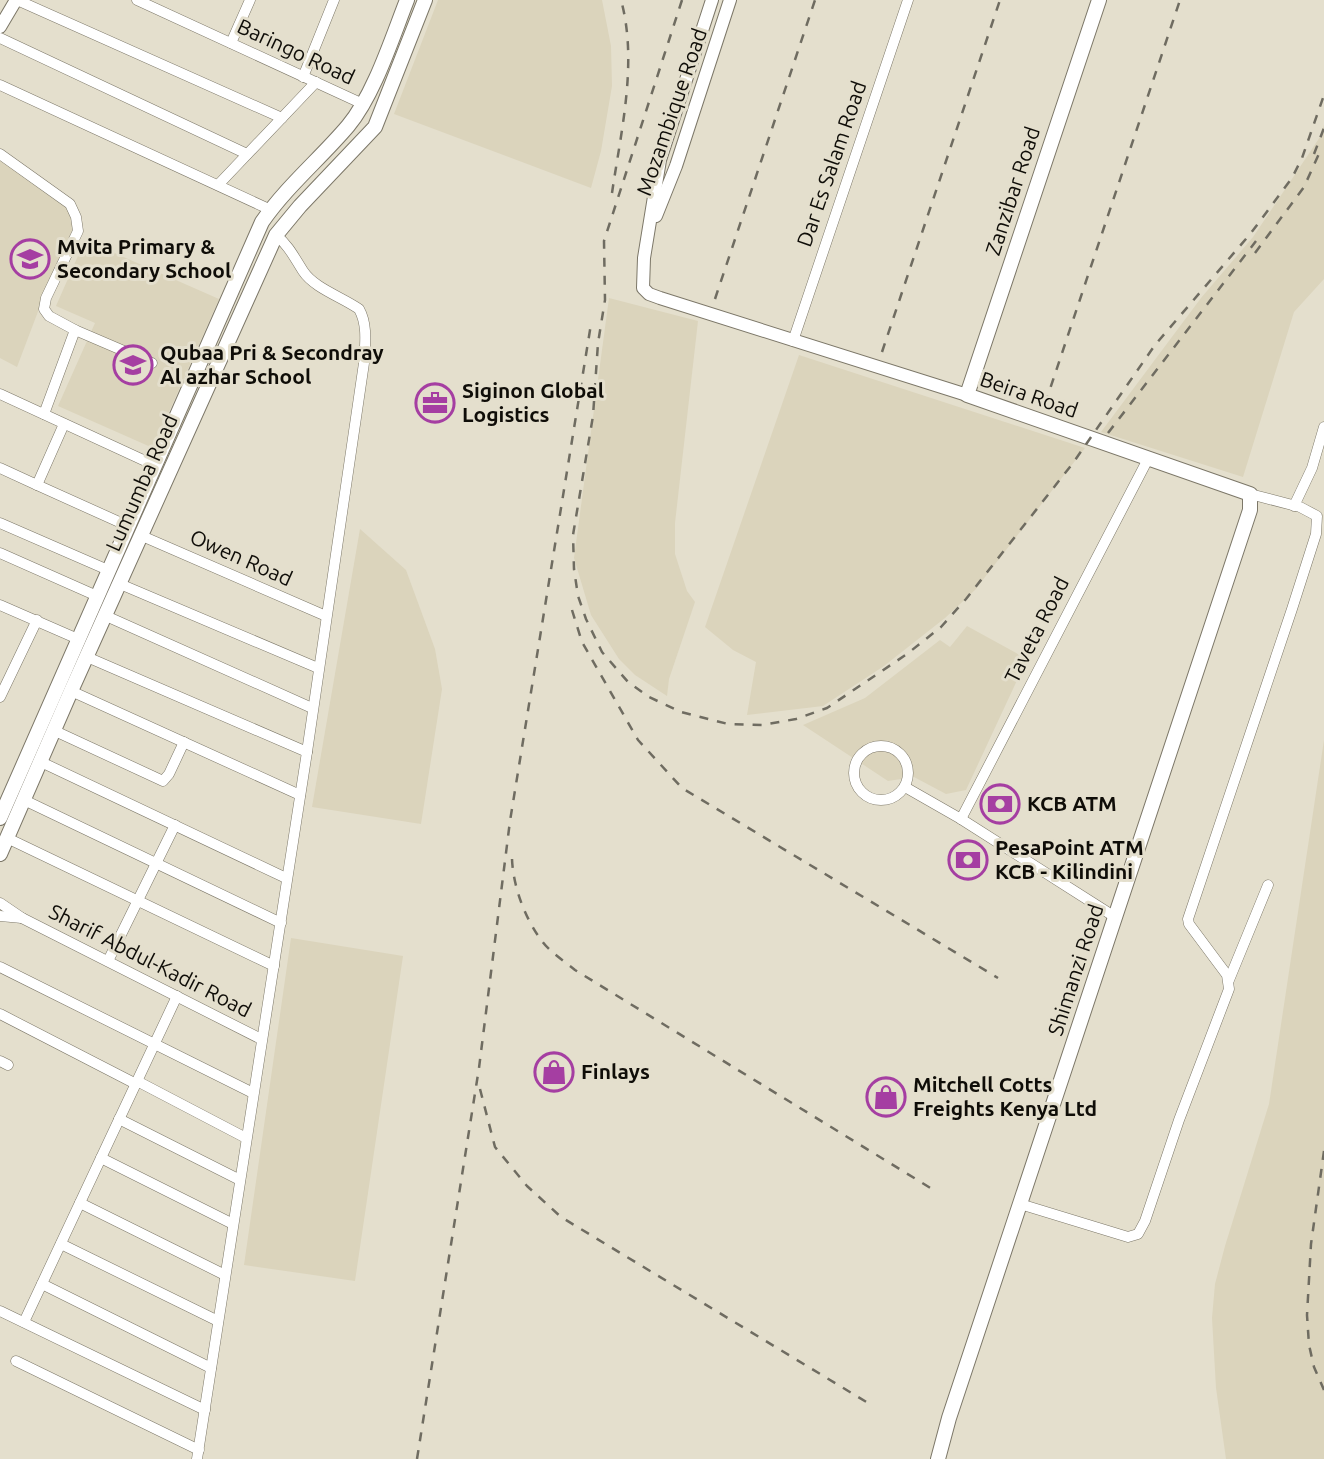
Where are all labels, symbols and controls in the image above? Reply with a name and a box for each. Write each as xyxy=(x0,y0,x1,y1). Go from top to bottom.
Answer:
street label: Baringo Road xyxy=(234,13,359,89)
street label: Mozambique Road xyxy=(631,25,711,198)
street label: Dar Es Salam Road xyxy=(791,78,871,250)
street label: Zanzibar Road xyxy=(980,123,1044,258)
place label: Mvita Primary & Secondary School xyxy=(57,234,231,282)
school or university icon: Mvita Primary & Secondary School xyxy=(9,238,51,280)
place label: Qubaa Pri & Secondray Al azhar School xyxy=(160,340,384,388)
school or university icon: Qubaa Pri & Secondray Al azhar School xyxy=(112,344,154,386)
street label: Beira Road xyxy=(977,366,1081,422)
place label: Siginon Global Logistics xyxy=(462,378,604,426)
office icon: Siginon Global Logistics xyxy=(414,382,456,424)
street label: Lumumba Road xyxy=(100,410,182,555)
street label: Owen Road xyxy=(187,524,296,590)
street label: Taveta Road xyxy=(999,573,1073,687)
bank icon: KCB ATM xyxy=(979,783,1021,825)
place label: KCB ATM xyxy=(1027,791,1117,815)
place label: PesaPoint ATM KCB - Kilindini xyxy=(995,835,1144,883)
bank icon: PesaPoint ATM KCB - Kilindini xyxy=(947,839,989,881)
street label: Sharif Abdul-Kadir Road xyxy=(45,899,256,1022)
street label: Shimanzi Road xyxy=(1042,901,1108,1039)
shop icon: Finlays xyxy=(533,1051,575,1093)
place label: Finlays xyxy=(581,1059,650,1083)
place label: Mitchell Cotts Freights Kenya Ltd xyxy=(913,1072,1097,1120)
shop icon: Mitchell Cotts Freights Kenya Ltd xyxy=(865,1076,907,1118)

